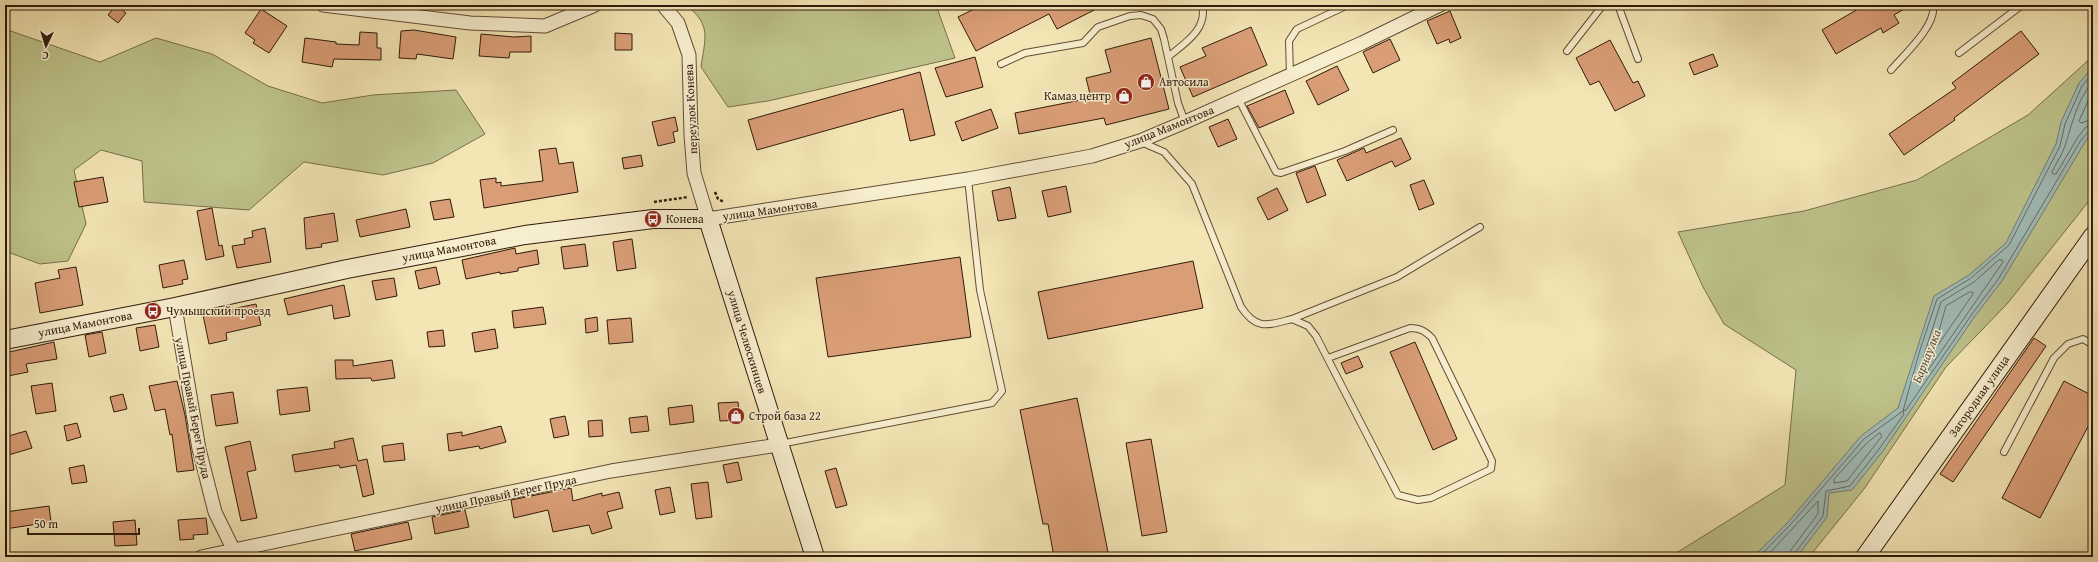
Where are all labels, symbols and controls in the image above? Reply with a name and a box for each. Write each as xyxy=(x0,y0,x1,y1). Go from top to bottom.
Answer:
north arrow xyxy=(26,26,66,66)
text: С xyxy=(42,48,49,64)
street label: переулок Конева xyxy=(680,63,701,154)
shop icon: Автосила xyxy=(1136,72,1156,92)
place label: Автосила xyxy=(1159,73,1209,90)
shop icon: Камаз центр xyxy=(1114,86,1134,106)
place label: Камаз центр xyxy=(1044,87,1112,104)
street label: улица Мамонтова xyxy=(1121,101,1216,153)
street label: улица Мамонтова xyxy=(721,194,819,225)
bus stop icon: Конева xyxy=(643,209,663,229)
place label: Конева xyxy=(666,210,704,227)
street label: улица Мамонтова xyxy=(400,231,498,266)
street label: улица Челюскинцев xyxy=(723,287,771,396)
bus stop icon: Чумышский проезд xyxy=(143,301,163,321)
place label: Чумышский проезд xyxy=(166,302,271,319)
street label: улица Мамонтова xyxy=(36,306,134,341)
water label: Барнаулка xyxy=(1907,326,1946,386)
street label: улица Правый Берег Пруда xyxy=(171,335,216,480)
street label: Загородная улица xyxy=(1944,351,2013,440)
shop icon: Строй база 22 xyxy=(726,406,746,426)
place label: Строй база 22 xyxy=(749,407,821,424)
street label: улица Правый Берег Пруда xyxy=(433,470,578,517)
scale bar xyxy=(28,510,139,536)
text: 50 m xyxy=(34,515,58,532)

